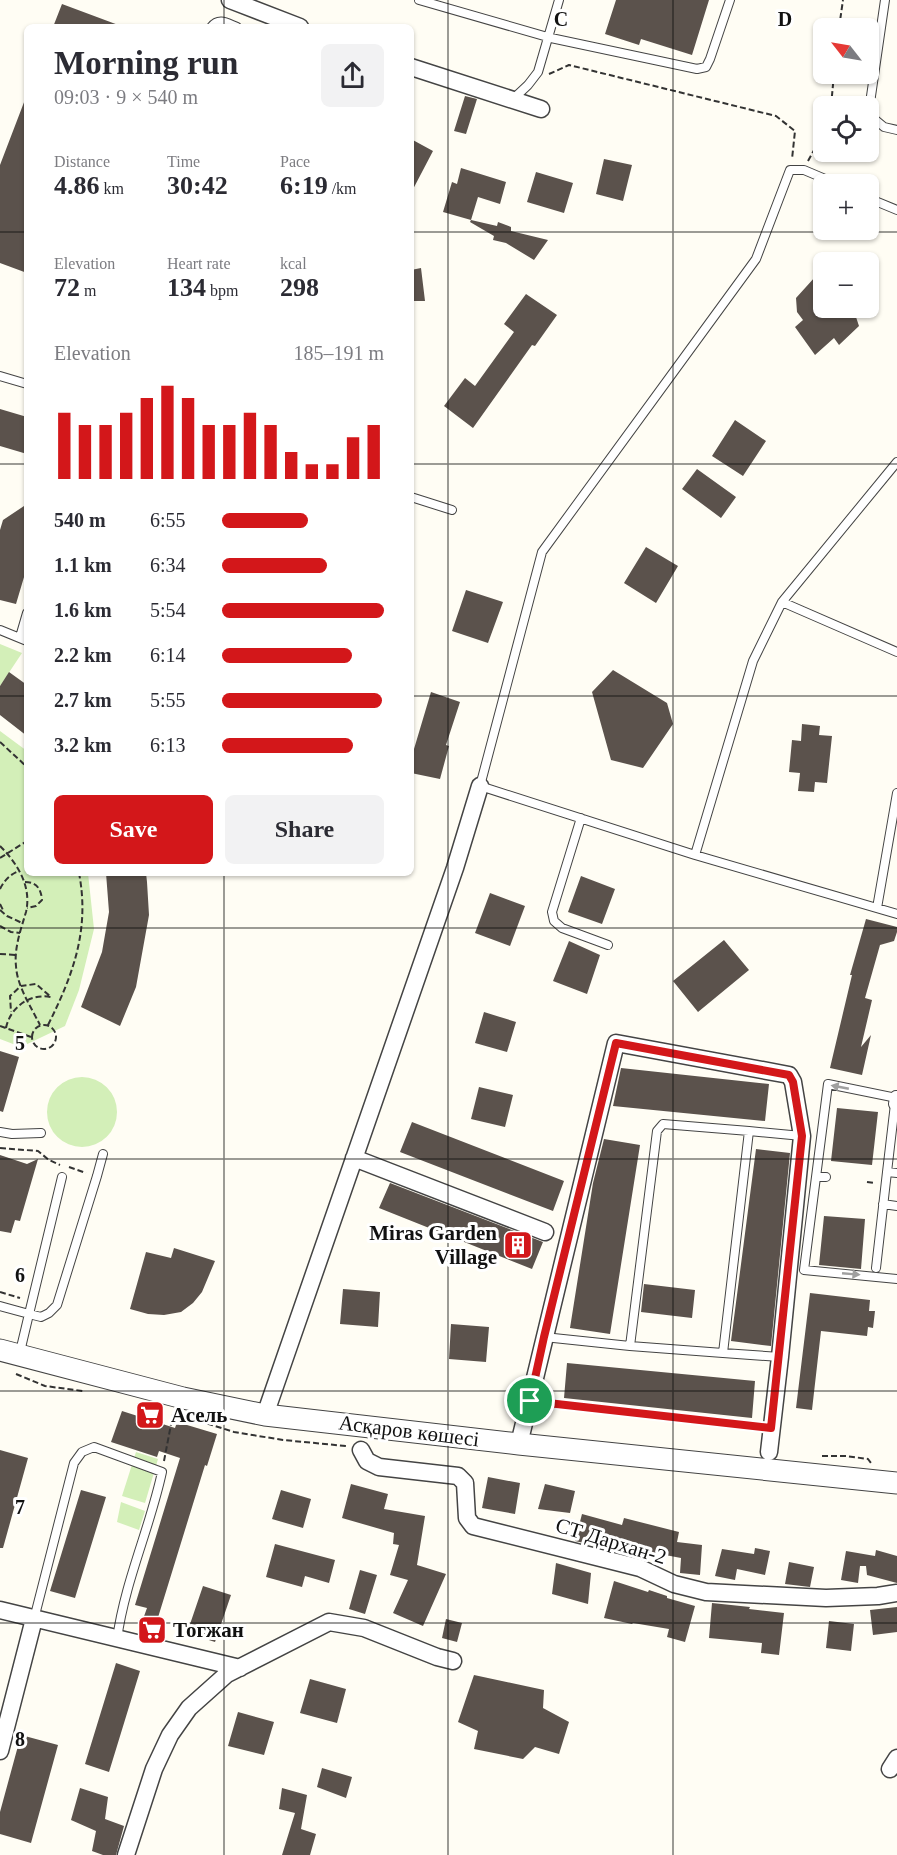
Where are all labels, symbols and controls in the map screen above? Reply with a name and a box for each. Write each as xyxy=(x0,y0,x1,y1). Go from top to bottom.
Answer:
text: C xyxy=(554,8,568,30)
text: D xyxy=(778,8,792,30)
north arrow xyxy=(813,18,879,84)
map controls xyxy=(813,18,879,318)
button: share xyxy=(321,44,384,107)
text: Morning run xyxy=(54,45,238,81)
text: 09:03 · 9 × 540 m xyxy=(54,86,198,108)
button: locate xyxy=(813,96,879,162)
text: Distance xyxy=(54,153,110,170)
text: Time xyxy=(167,153,200,170)
text: Pace xyxy=(280,153,310,170)
text: 4.86 xyxy=(54,171,100,200)
text: 30:42 xyxy=(167,171,228,200)
text: 6:19 xyxy=(280,171,328,200)
button: + xyxy=(813,174,879,240)
text: km xyxy=(100,180,124,197)
text: /km xyxy=(328,180,357,197)
button: − xyxy=(813,252,879,318)
text: Elevation xyxy=(54,255,115,272)
text: Heart rate xyxy=(167,255,231,272)
text: kcal xyxy=(280,255,307,272)
text: 72 xyxy=(54,273,80,302)
text: 134 xyxy=(167,273,206,302)
text: 298 xyxy=(280,273,319,302)
text: m xyxy=(80,282,96,299)
text: bpm xyxy=(206,282,238,299)
text: Elevation xyxy=(54,342,131,364)
text: 185–191 m xyxy=(293,342,384,364)
text: 540 m xyxy=(54,509,106,531)
text: 6:55 xyxy=(150,509,186,531)
text: 1.1 km xyxy=(54,554,112,576)
text: 6:34 xyxy=(150,554,186,576)
text: 1.6 km xyxy=(54,599,112,621)
text: 5:54 xyxy=(150,599,186,621)
text: 2.2 km xyxy=(54,644,112,666)
text: 6:14 xyxy=(150,644,186,666)
text: 2.7 km xyxy=(54,689,112,711)
text: 5:55 xyxy=(150,689,186,711)
text: 3.2 km xyxy=(54,734,112,756)
text: 6:13 xyxy=(150,734,186,756)
button: Save xyxy=(54,795,213,864)
button: Share xyxy=(225,795,384,864)
text: 5 xyxy=(15,1032,25,1054)
one-way arrow xyxy=(830,1082,849,1091)
place label: Miras Garden Village xyxy=(369,1221,497,1269)
building icon: Miras Garden Village xyxy=(502,1229,534,1261)
text: 6 xyxy=(15,1264,25,1286)
one-way arrow xyxy=(841,1269,860,1279)
pin xyxy=(504,1375,555,1426)
icon: arrive xyxy=(513,1384,546,1417)
supermarket icon: Асель xyxy=(134,1399,166,1431)
place label: Асель xyxy=(171,1403,227,1427)
street label: Асқаров көшесі xyxy=(337,1410,481,1452)
text: 7 xyxy=(15,1496,25,1518)
street label: СТ Дархан-2 xyxy=(553,1513,669,1569)
supermarket icon: Тогжан xyxy=(136,1614,168,1646)
place label: Тогжан xyxy=(173,1618,244,1642)
text: 8 xyxy=(15,1728,25,1750)

